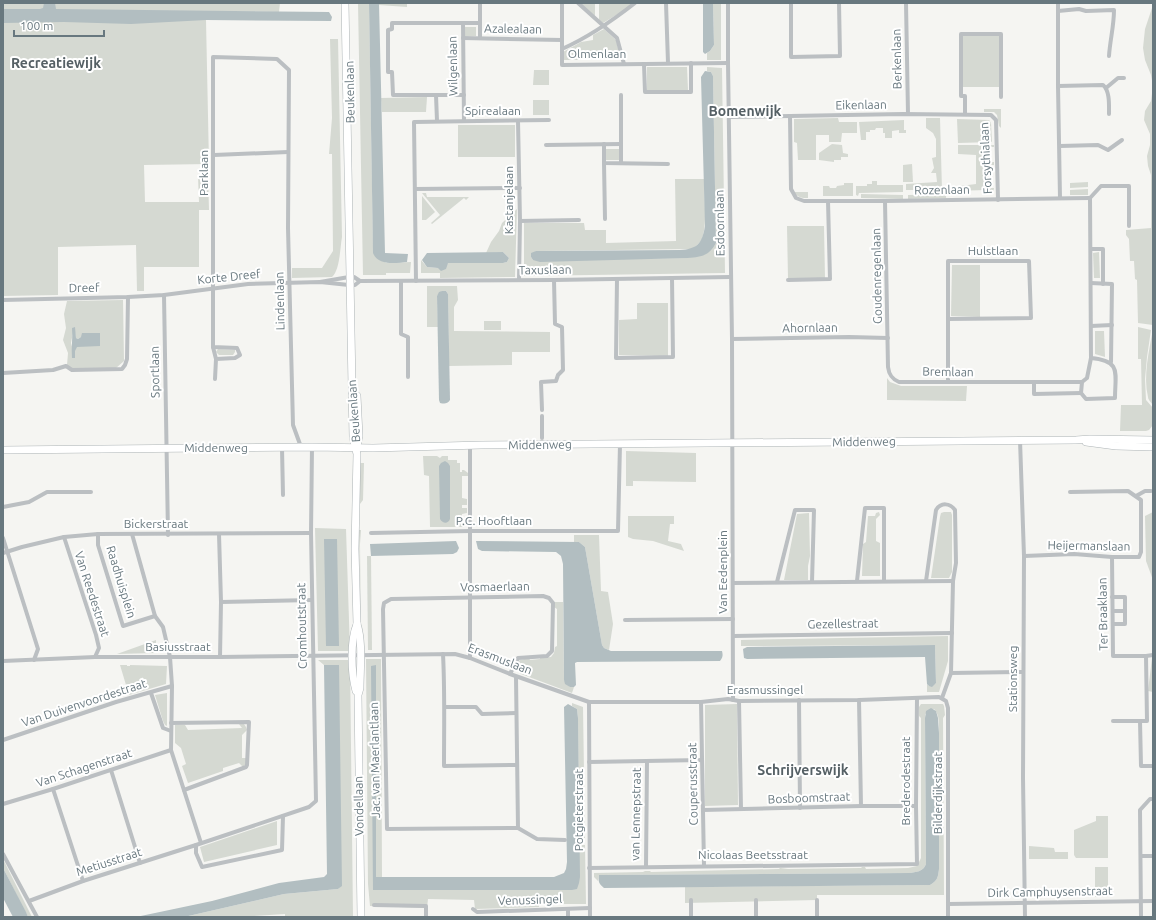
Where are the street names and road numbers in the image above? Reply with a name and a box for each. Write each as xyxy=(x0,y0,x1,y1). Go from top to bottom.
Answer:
street label: Azalealaan xyxy=(484,21,542,36)
street label: Berkenlaan xyxy=(889,29,904,89)
street label: Wilgenlaan xyxy=(445,36,460,96)
street label: Olmenlaan xyxy=(568,47,626,60)
street label: Beukenlaan xyxy=(342,61,357,124)
street label: Eikenlaan xyxy=(835,98,887,111)
street label: Spirealaan xyxy=(465,104,521,117)
street label: Forsythialaan xyxy=(977,122,994,194)
street label: Parklaan xyxy=(197,150,210,196)
street label: Kastanjelaan xyxy=(502,166,515,234)
street label: Rozenlaan xyxy=(914,183,970,196)
street label: Esdoornlaan xyxy=(712,190,727,256)
street label: Goudenregenlaan xyxy=(869,228,884,324)
street label: Hulstlaan xyxy=(968,244,1018,257)
street label: Taxuslaan xyxy=(518,263,572,276)
street label: Korte Dreef xyxy=(197,267,262,286)
street label: Lindenlaan xyxy=(272,272,287,330)
street label: Dreef xyxy=(68,281,100,294)
street label: Ahornlaan xyxy=(782,321,838,334)
street label: Sportlaan xyxy=(148,346,161,398)
street label: Bremlaan xyxy=(922,365,974,378)
street label: Beukenlaan xyxy=(345,379,362,443)
street label: Middenweg xyxy=(832,434,896,449)
street label: Middenweg xyxy=(508,437,572,452)
street label: Middenweg xyxy=(184,441,248,454)
street label: P.C. Hooftlaan xyxy=(456,514,532,527)
street label: Bickerstraat xyxy=(124,517,189,530)
street label: Van Eedenplein xyxy=(716,530,729,614)
street label: Heijermanslaan xyxy=(1047,538,1131,553)
street label: Raadhuisplein xyxy=(104,544,139,620)
street label: Van Reedestraat xyxy=(73,549,113,638)
street label: Ter Braaklaan xyxy=(1095,577,1110,651)
street label: Vosmaerlaan xyxy=(460,579,530,594)
street label: Cromhoutstraat xyxy=(294,583,309,669)
street label: Gezellestraat xyxy=(807,616,879,631)
street label: Basiusstraat xyxy=(145,640,211,653)
street label: Erasmuslaan xyxy=(466,640,534,677)
street label: Stationsweg xyxy=(1006,646,1019,712)
street label: Van Duivenvoordestraat xyxy=(20,676,148,729)
street label: Erasmussingel xyxy=(727,683,803,696)
street label: Jac. van Maerlantlaan xyxy=(367,702,382,818)
street label: Brederodestraat xyxy=(899,736,912,826)
street label: Couperusstraat xyxy=(685,742,700,826)
street label: Van Schagenstraat xyxy=(34,746,134,789)
street label: Bilderdijkstraat xyxy=(931,752,944,834)
street label: van Lennepstraat xyxy=(628,767,643,861)
street label: Potgieterstraat xyxy=(572,768,585,851)
street label: Vondellaan xyxy=(351,776,366,836)
street label: Bosboomstraat xyxy=(767,790,851,805)
street label: Metiusstraat xyxy=(74,845,144,878)
street label: Nicolaas Beetsstraat xyxy=(698,848,808,861)
street label: Dirk Camphuysenstraat xyxy=(987,884,1113,899)
street label: Venussingel xyxy=(498,892,562,907)

